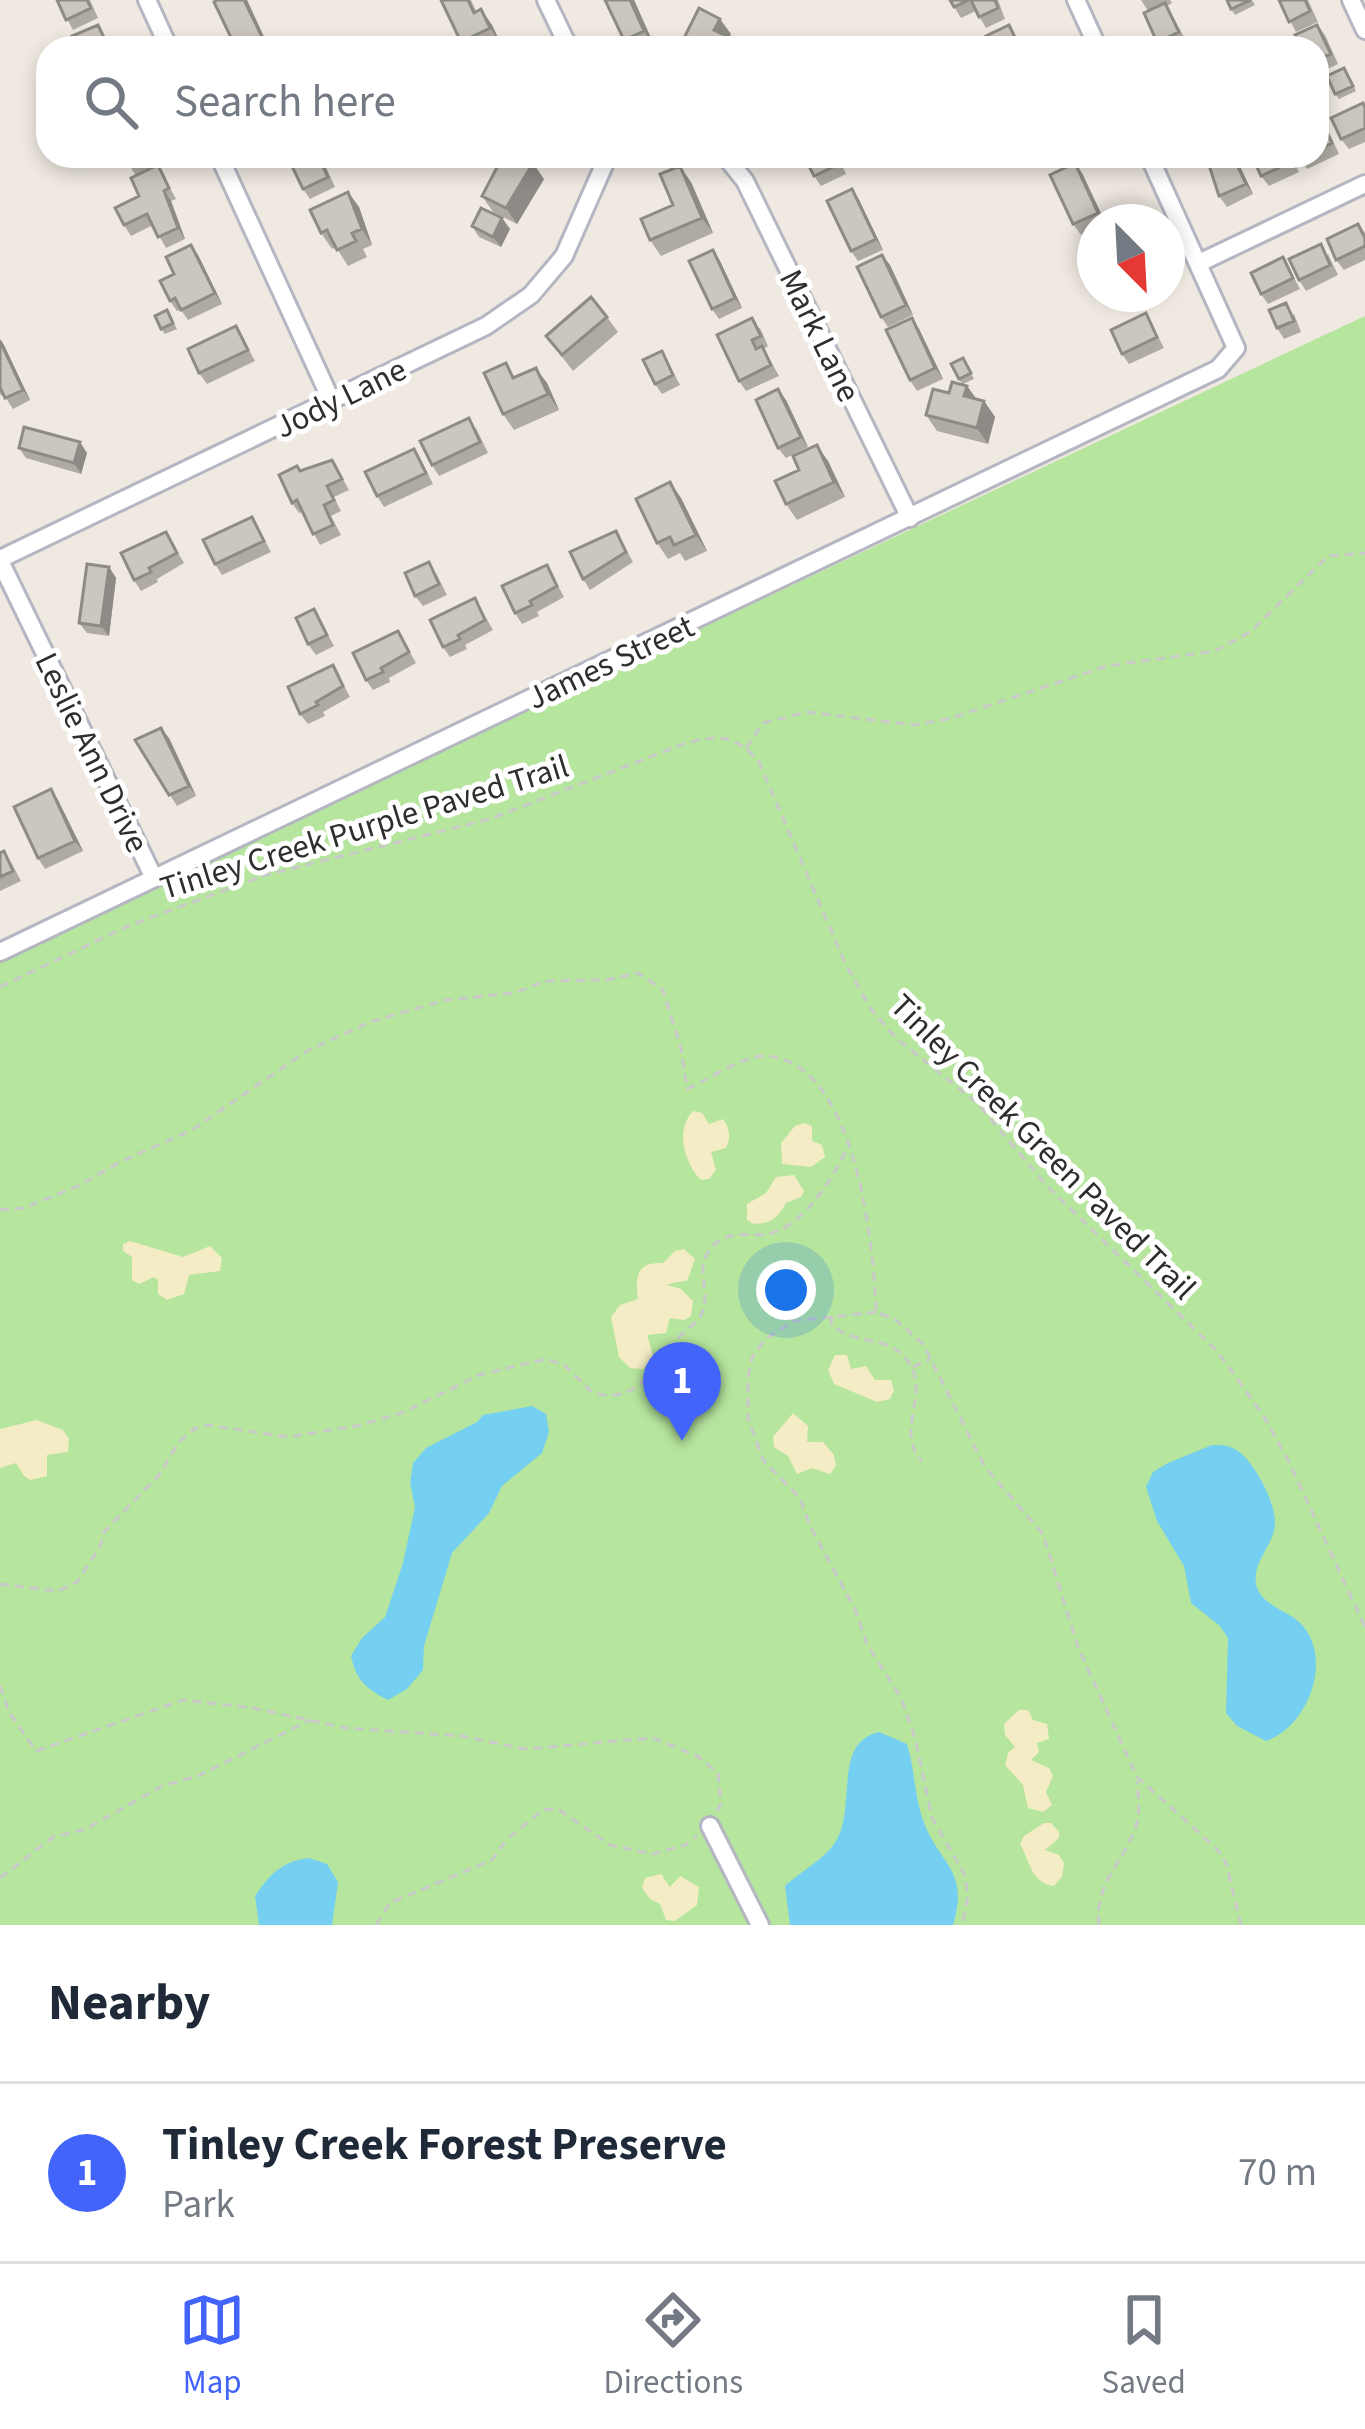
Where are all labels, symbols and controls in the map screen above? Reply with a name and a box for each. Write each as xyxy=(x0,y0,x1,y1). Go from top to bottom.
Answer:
search box xyxy=(36,36,1329,168)
icon: search xyxy=(78,69,144,135)
text: Search here xyxy=(174,70,396,134)
north arrow xyxy=(1077,204,1185,312)
street label: Mark Lane xyxy=(767,261,872,410)
street label: Jody Lane xyxy=(267,346,414,450)
street label: James Street xyxy=(519,603,702,722)
street label: Leslie Ann Drive xyxy=(23,645,160,861)
street label: Tinley Creek Purple Paved Trail xyxy=(154,743,574,912)
street label: Tinley Creek Green Paved Trail xyxy=(879,983,1207,1311)
your location xyxy=(756,1260,816,1320)
pin: 1 xyxy=(643,1342,721,1441)
text: Nearby xyxy=(48,1967,210,2039)
text: Tinley Creek Forest Preserve xyxy=(162,2113,727,2177)
text: 1 xyxy=(77,2145,97,2201)
text: 70 m xyxy=(1238,2145,1317,2201)
text: Park xyxy=(162,2177,235,2233)
tab: Map xyxy=(179,2287,245,2406)
tab: Directions xyxy=(604,2287,743,2406)
tab: Saved xyxy=(1102,2287,1186,2406)

